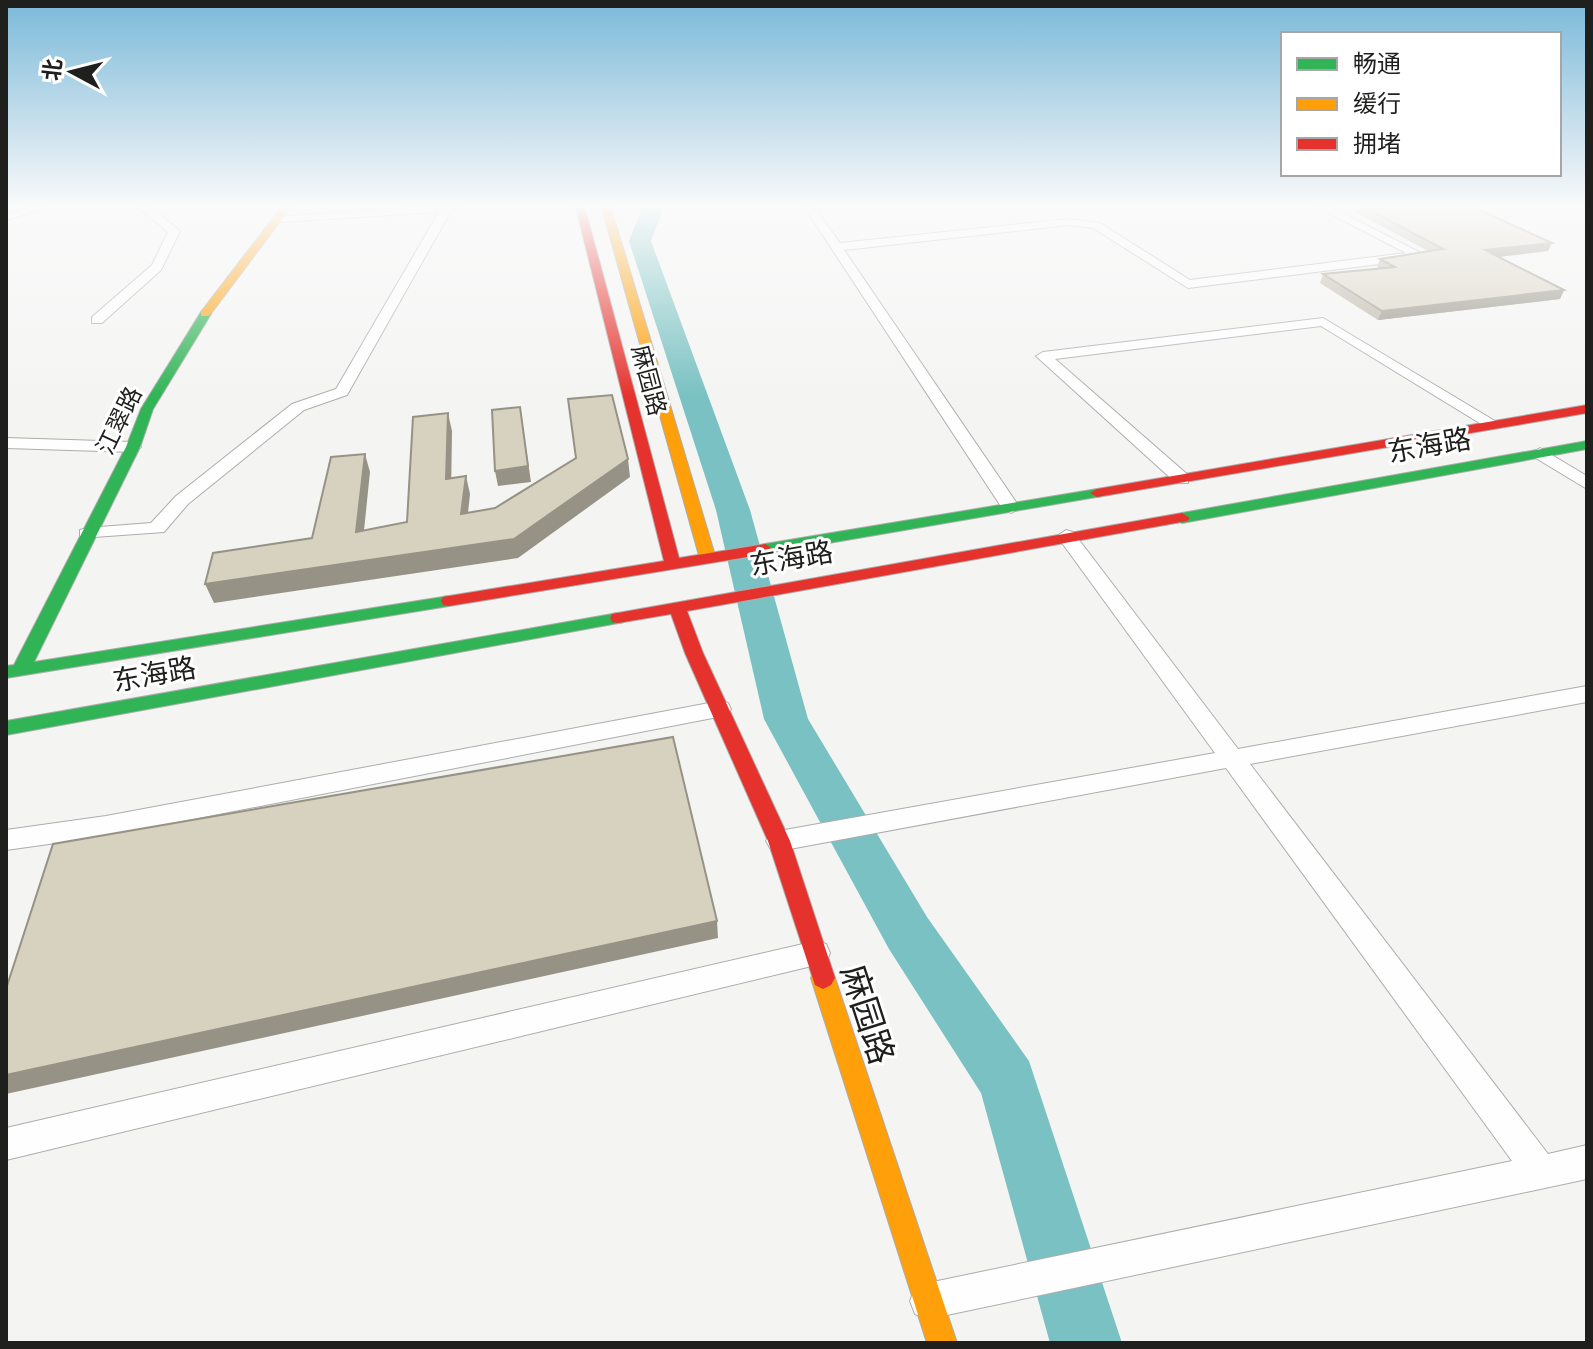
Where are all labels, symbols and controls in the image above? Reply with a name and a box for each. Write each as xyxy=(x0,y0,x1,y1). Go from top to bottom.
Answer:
north arrow xyxy=(32,32,112,112)
legend xyxy=(1281,32,1561,176)
text: 畅通 xyxy=(1353,48,1401,77)
text: 北 xyxy=(37,57,66,82)
text: 缓行 xyxy=(1353,88,1401,117)
text: 拥堵 xyxy=(1353,128,1401,157)
street label: 麻园路 xyxy=(627,341,673,419)
street label: 江翠路 xyxy=(89,381,147,459)
street label: 东海路 xyxy=(1385,420,1473,468)
street label: 东海路 xyxy=(747,533,835,581)
street label: 东海路 xyxy=(110,649,198,697)
street label: 麻园路 xyxy=(834,959,904,1069)

